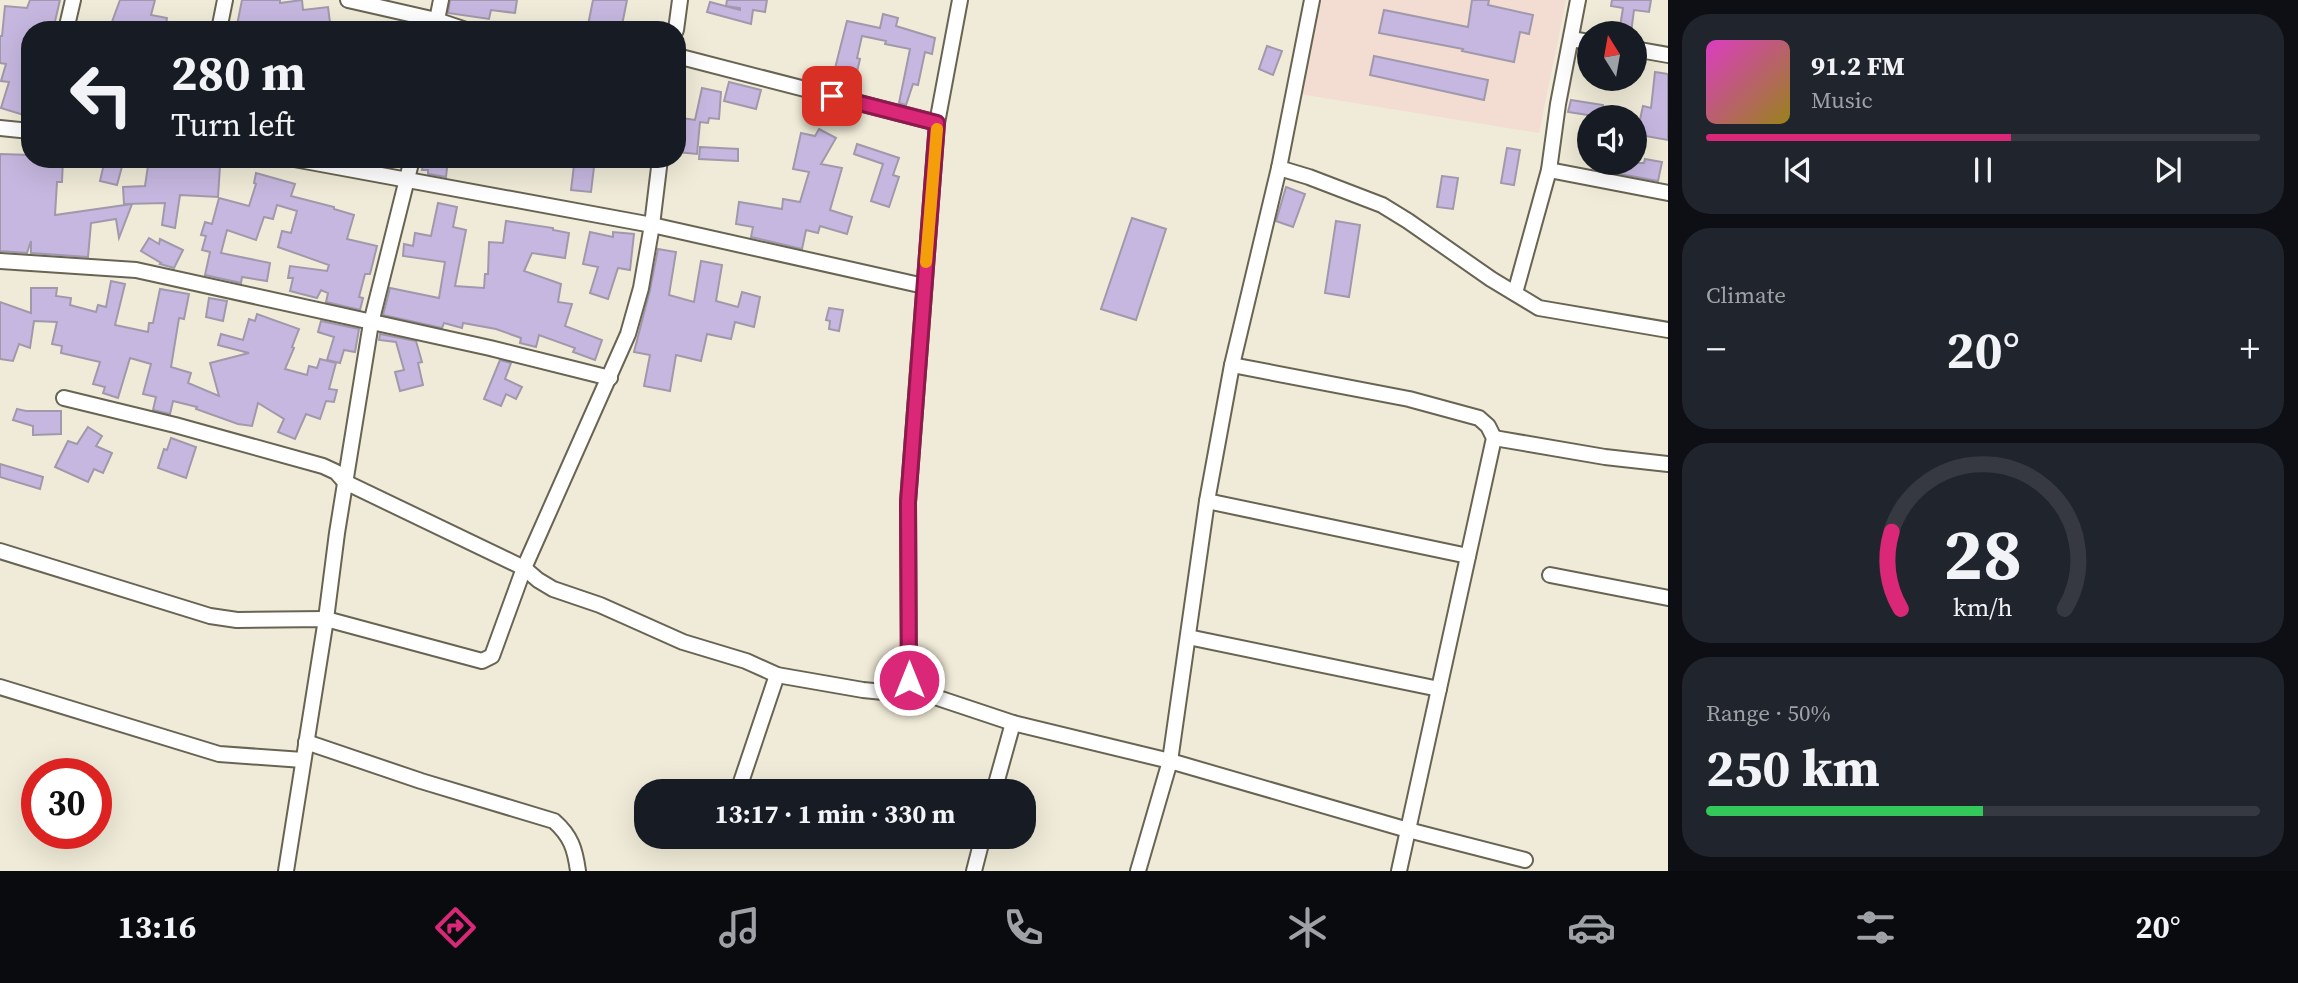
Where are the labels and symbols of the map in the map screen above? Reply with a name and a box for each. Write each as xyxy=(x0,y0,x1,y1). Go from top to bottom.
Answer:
north arrow xyxy=(1577,21,1647,91)
pin xyxy=(802,66,862,126)
position arrow xyxy=(872,643,946,717)
speed limit sign: 30 xyxy=(21,758,112,849)

